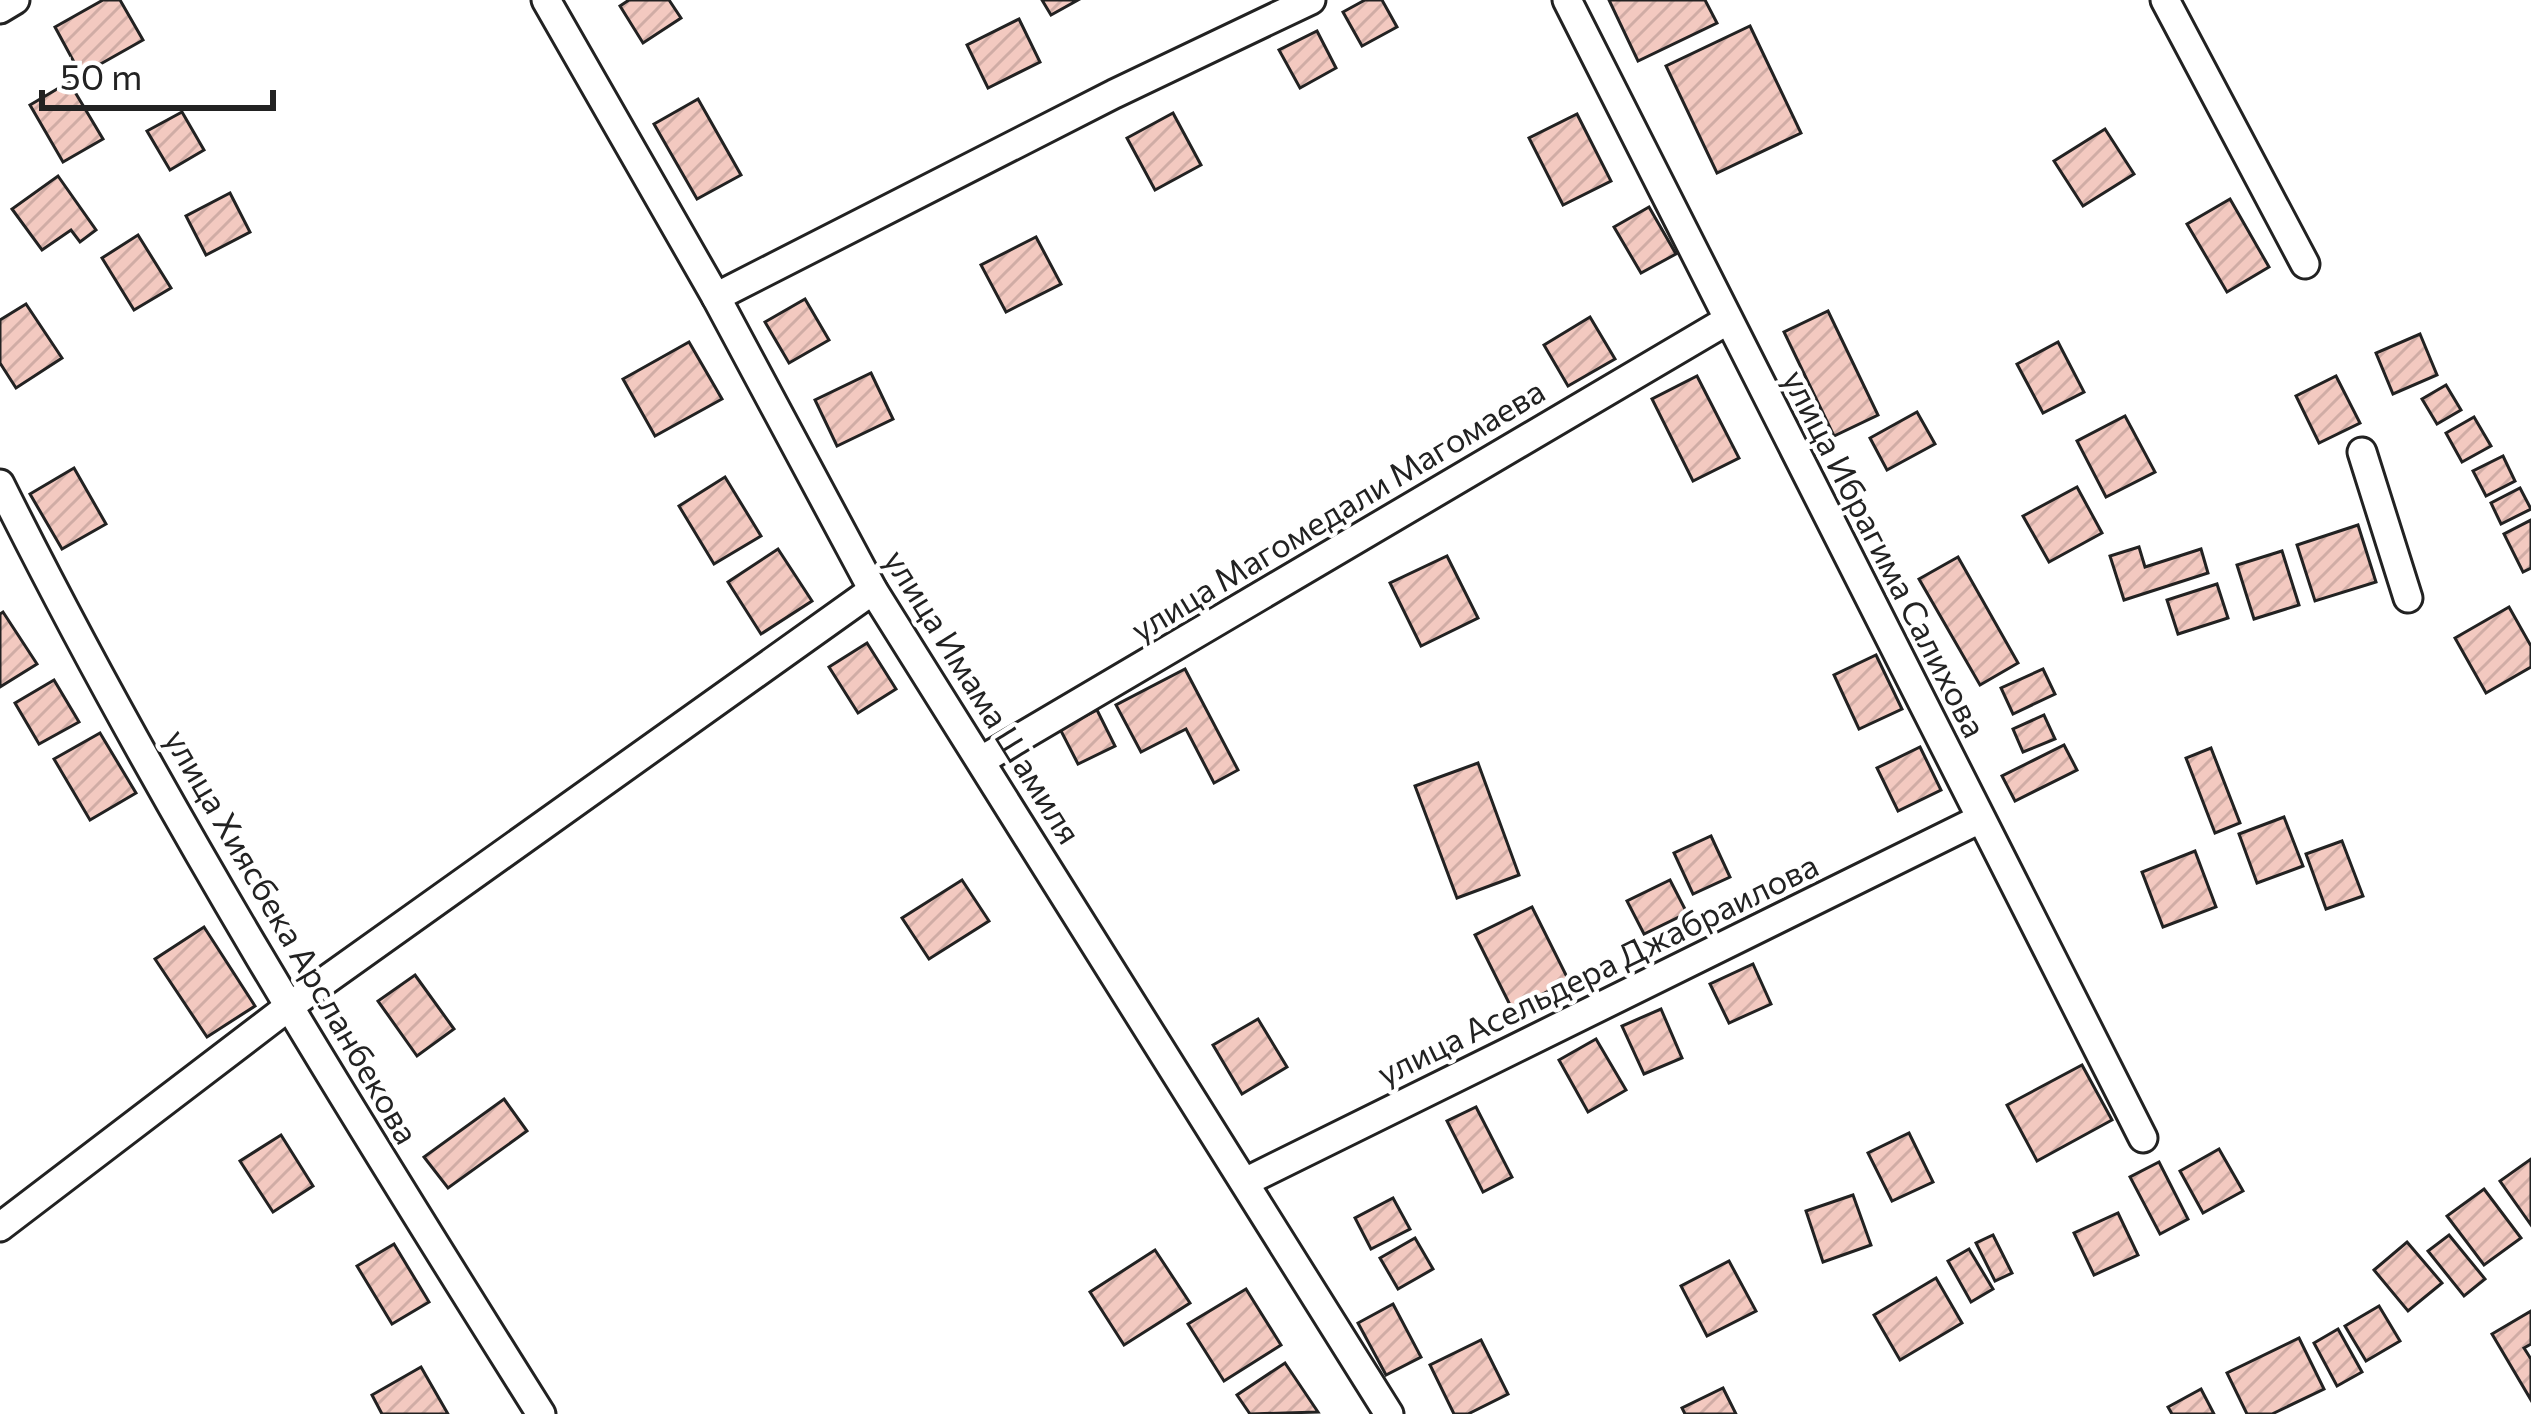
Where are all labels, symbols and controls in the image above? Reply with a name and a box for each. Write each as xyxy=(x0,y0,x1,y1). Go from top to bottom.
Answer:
scale bar xyxy=(42,36,273,110)
text: 50 m xyxy=(60,53,142,97)
street label: улица Ибрагима Салихова xyxy=(1775,362,1997,744)
street label: улица Магомедали Магомаева xyxy=(1123,369,1551,649)
street label: улица Имама Шамиля xyxy=(877,541,1091,851)
street label: улица Хиясбека Арсланбекова xyxy=(157,721,429,1151)
street label: улица Асельдера Джабраилова xyxy=(1370,843,1824,1093)

